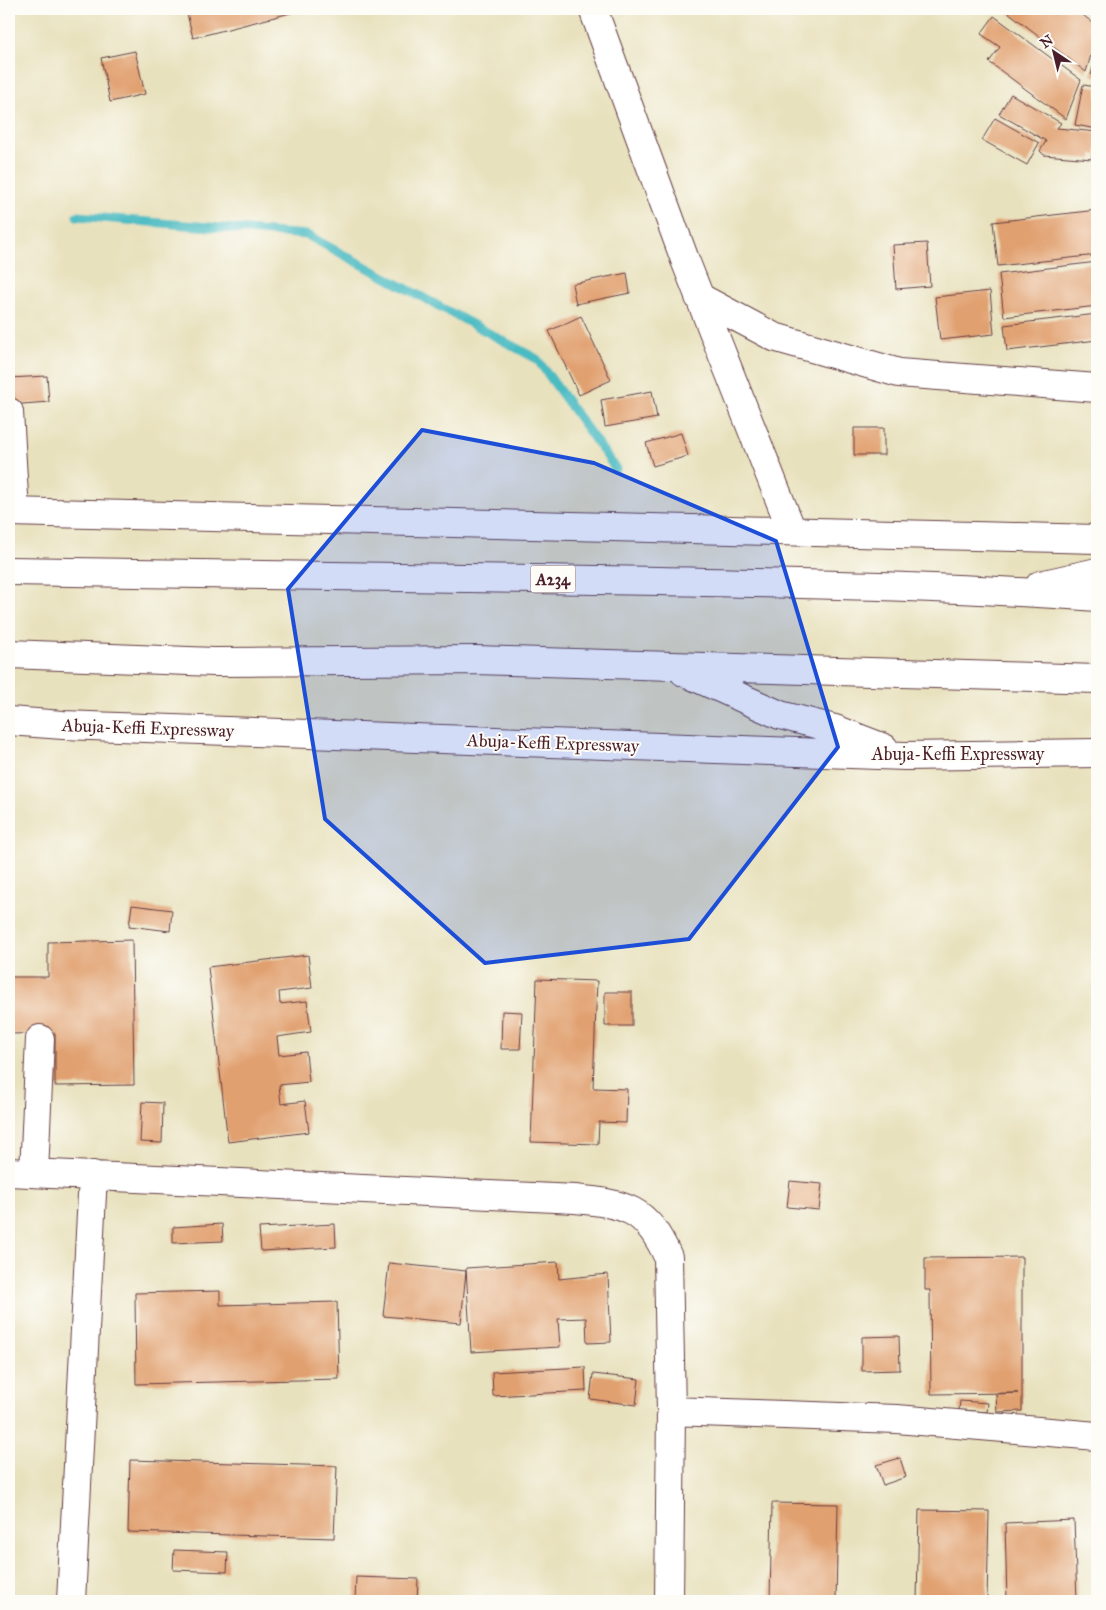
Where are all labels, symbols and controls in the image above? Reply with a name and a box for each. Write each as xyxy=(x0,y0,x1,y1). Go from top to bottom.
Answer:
north arrow xyxy=(1028,28,1078,78)
text: N xyxy=(1037,31,1057,52)
road number: A234 xyxy=(530,566,576,592)
street label: Abuja-Keffi Expressway xyxy=(60,714,235,742)
street label: Abuja-Keffi Expressway xyxy=(465,729,640,757)
street label: Abuja-Keffi Expressway xyxy=(871,743,1045,765)

